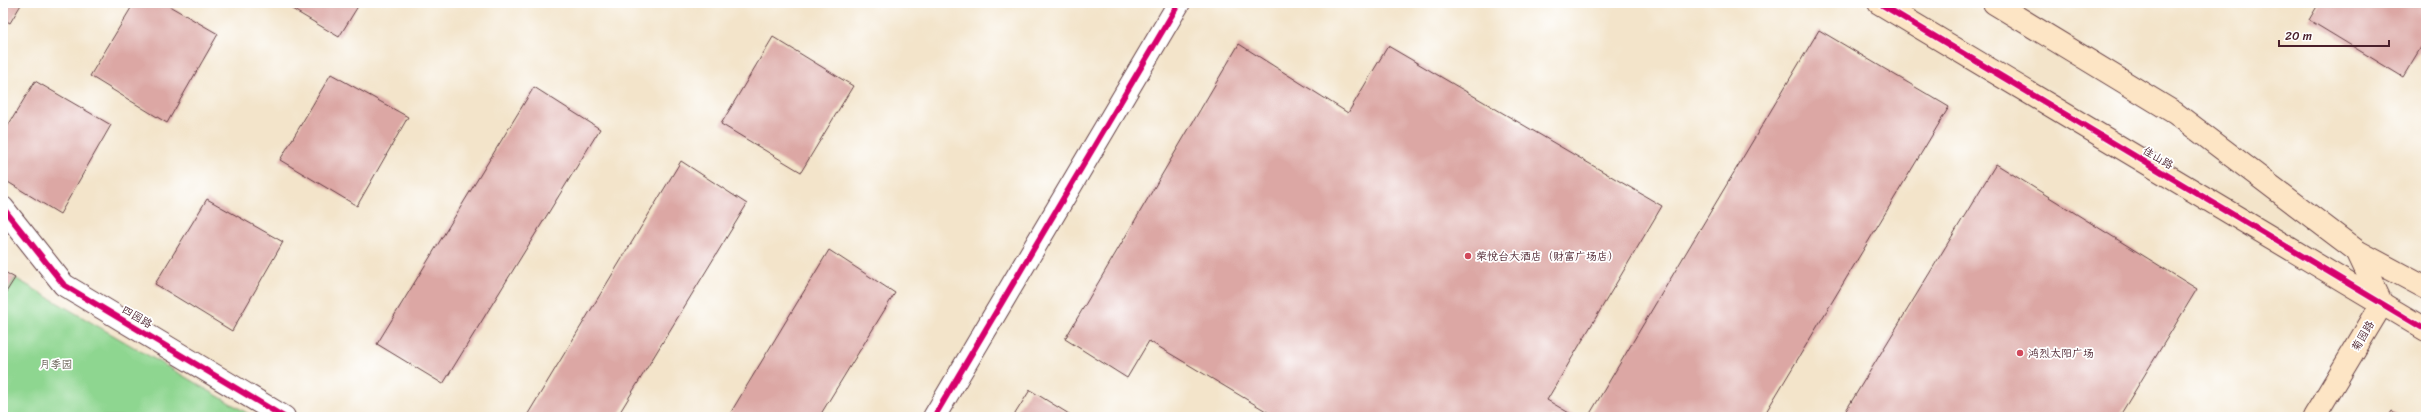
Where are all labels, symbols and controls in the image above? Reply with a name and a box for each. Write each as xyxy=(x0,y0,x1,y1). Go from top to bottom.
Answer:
scale bar xyxy=(2279,22,2389,48)
text: 20 m xyxy=(2285,25,2312,47)
street label: 佳山路 xyxy=(2139,141,2177,175)
place label: 荣悦台大酒店（财富广场店） xyxy=(1476,247,1619,266)
marker: 荣悦台大酒店（财富广场店） xyxy=(1463,251,1473,261)
street label: 四园路 xyxy=(118,300,156,334)
street label: 菊园路 xyxy=(2346,317,2380,355)
place label: 鸿烈太阳广场 xyxy=(2028,344,2094,363)
marker: 鸿烈太阳广场 xyxy=(2015,348,2025,358)
park label: 月季园 xyxy=(40,355,73,374)

